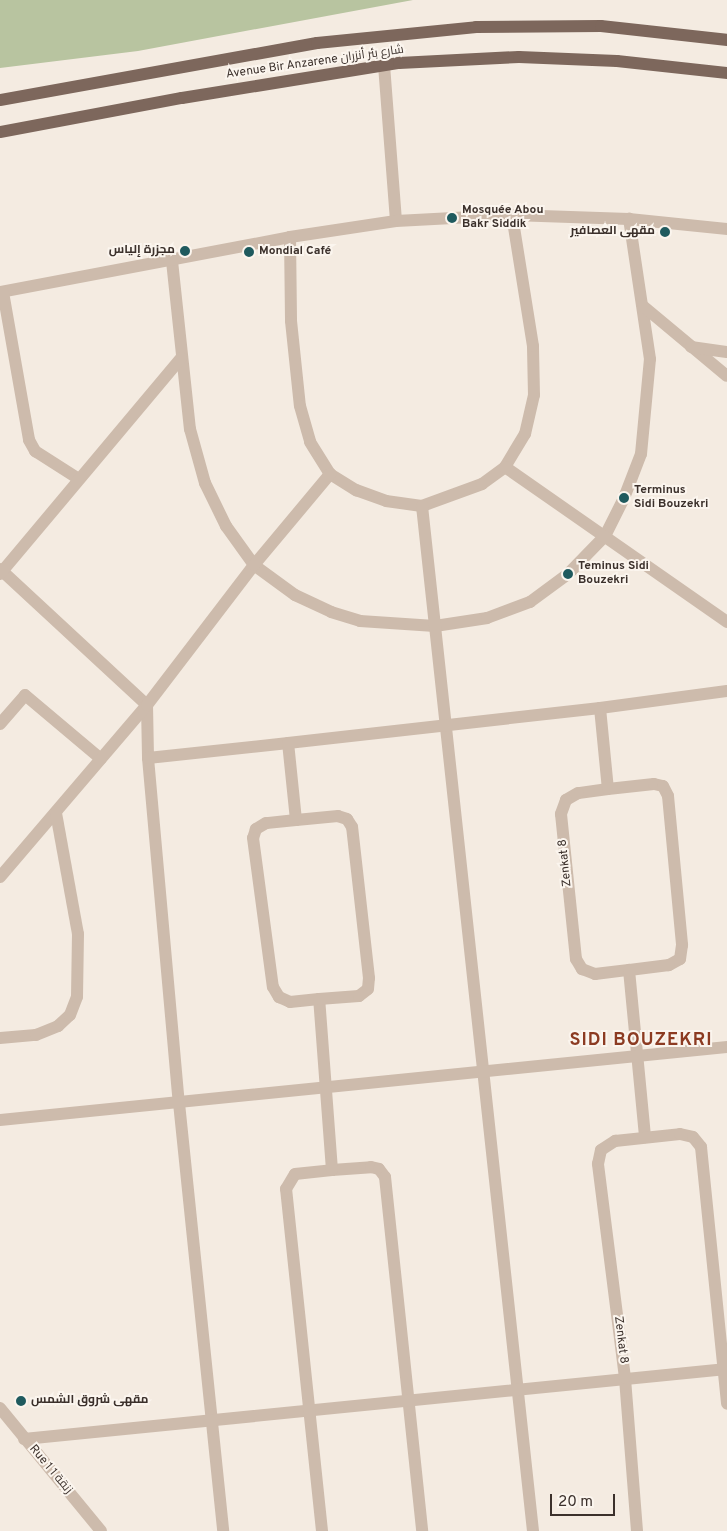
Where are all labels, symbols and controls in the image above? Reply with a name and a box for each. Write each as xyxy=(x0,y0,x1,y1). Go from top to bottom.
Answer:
street label: Avenue Bir Anzarene شارع بئر أنزران xyxy=(225,43,405,83)
place label: Mosquée Abou Bakr Siddik xyxy=(462,204,544,232)
marker: Mosquée Abou Bakr Siddik xyxy=(446,212,458,224)
place label: مقهى العصافير xyxy=(570,225,655,239)
marker: مقهى العصافير xyxy=(659,226,671,238)
place label: مجزرة إلياس xyxy=(109,244,175,258)
marker: مجزرة إلياس xyxy=(179,245,191,257)
place label: Mondial Café xyxy=(259,245,331,259)
marker: Mondial Café xyxy=(243,246,255,258)
place label: Terminus Sidi Bouzekri xyxy=(634,484,708,512)
marker: Terminus Sidi Bouzekri xyxy=(618,492,630,504)
place label: Teminus Sidi Bouzekri xyxy=(578,560,649,588)
marker: Teminus Sidi Bouzekri xyxy=(562,568,574,580)
street label: Zenkat 8 xyxy=(556,838,576,888)
district label: SIDI BOUZEKRI xyxy=(568,1030,714,1052)
street label: Zenkat 8 xyxy=(610,1315,630,1365)
place label: مقهى شروق الشمس xyxy=(31,1394,149,1408)
marker: مقهى شروق الشمس xyxy=(15,1395,27,1407)
street label: Rue 1 زنقة 1 xyxy=(25,1443,75,1497)
scale bar xyxy=(552,1484,617,1516)
text: 20 m xyxy=(558,1493,593,1512)

